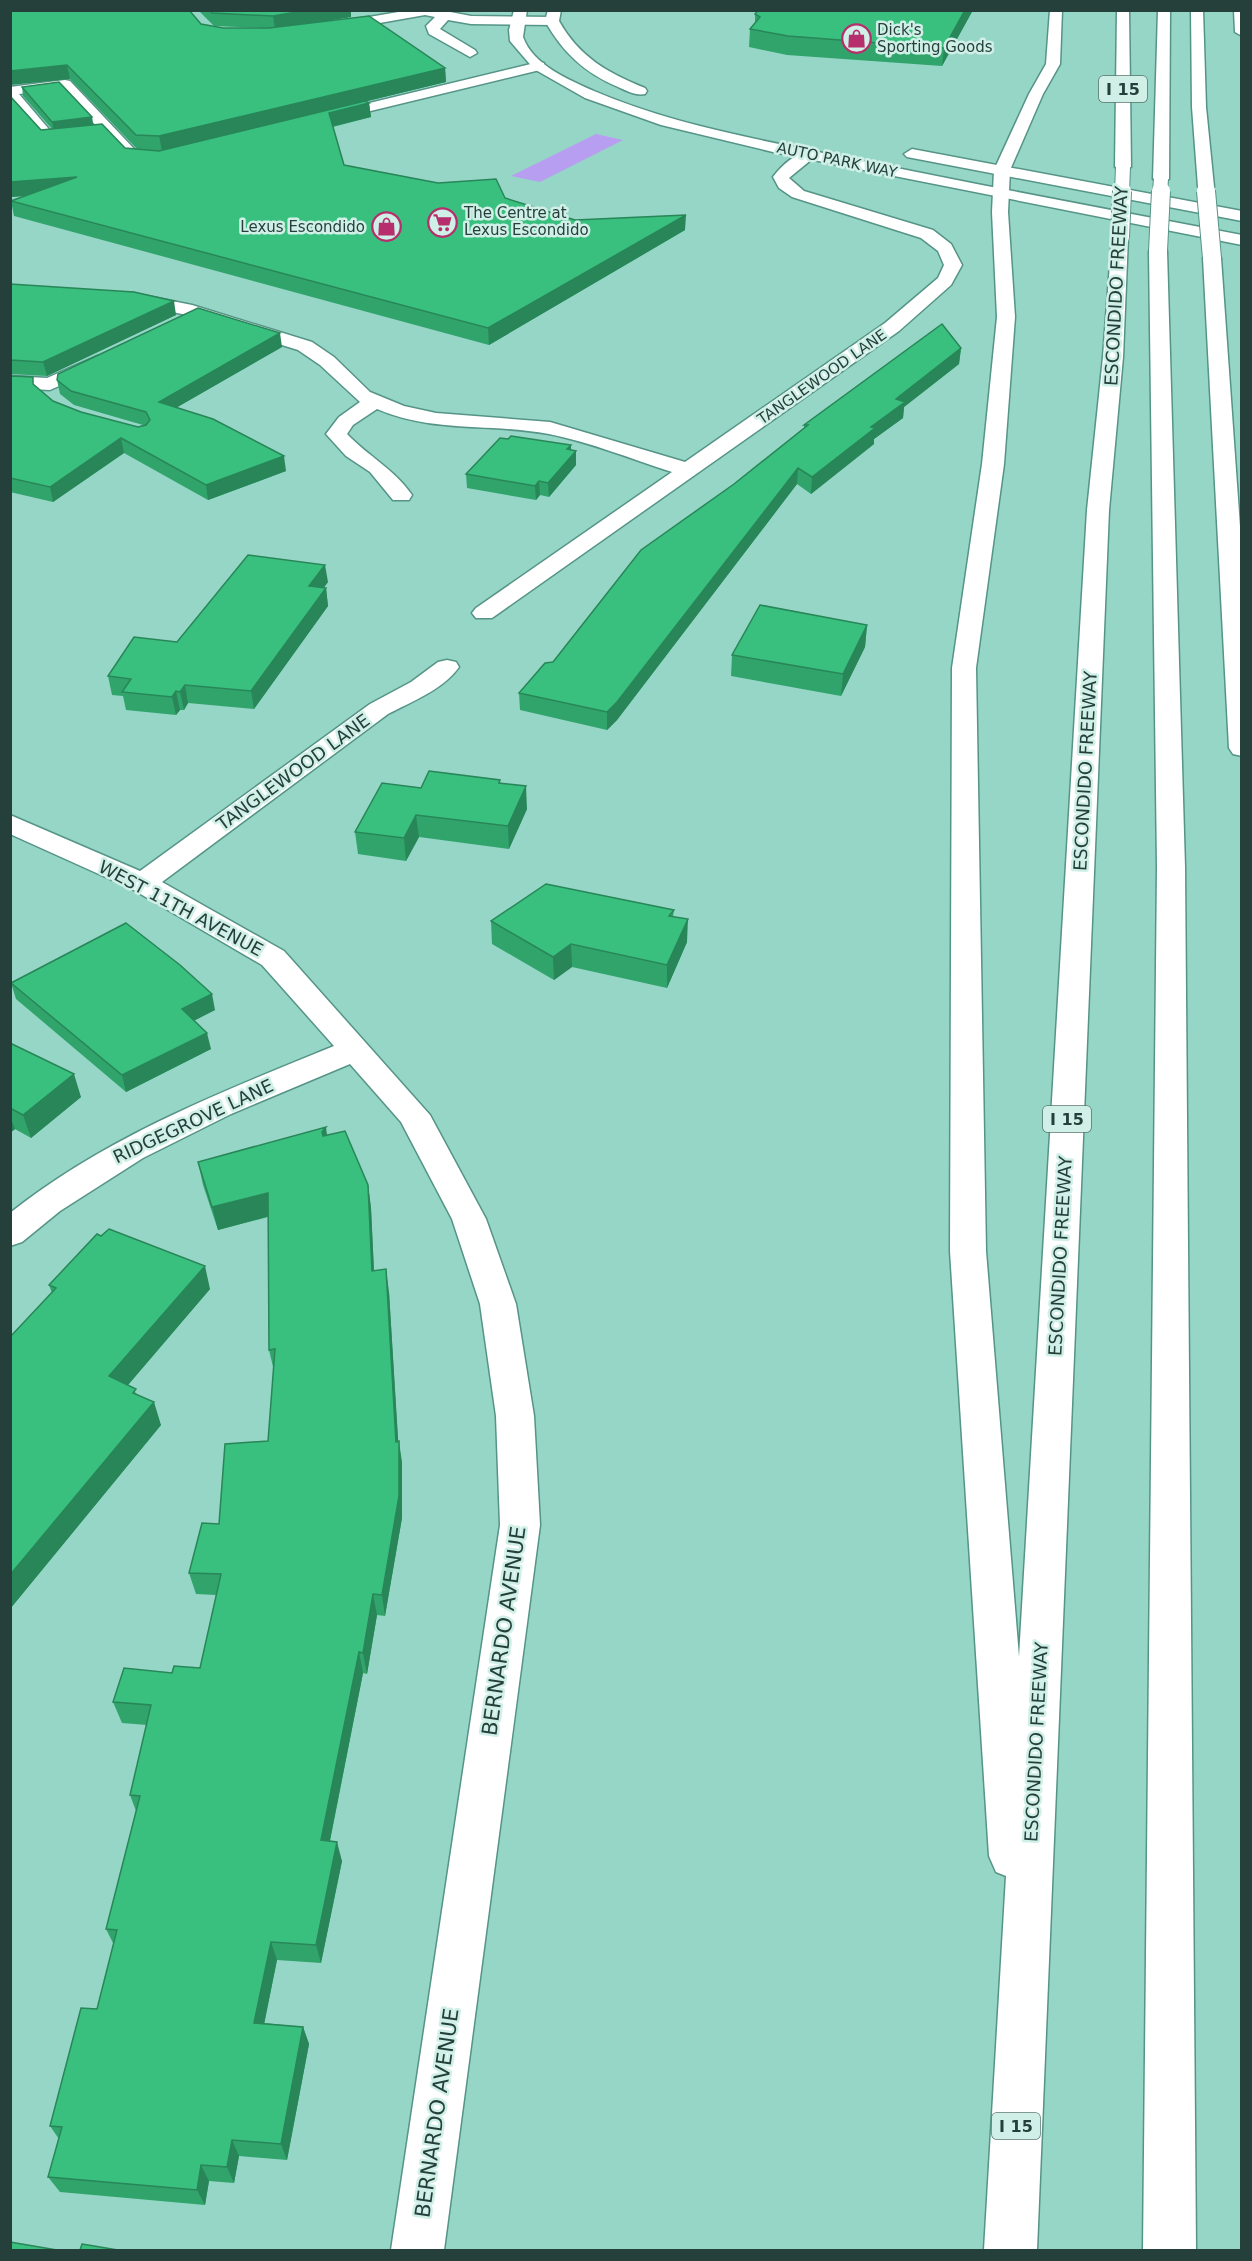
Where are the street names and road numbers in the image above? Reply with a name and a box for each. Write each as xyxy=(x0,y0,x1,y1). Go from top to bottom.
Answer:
road number: I 15 xyxy=(1099,76,1147,102)
street label: AUTO PARK WAY xyxy=(775,138,900,182)
street label: ESCONDIDO FREEWAY xyxy=(1100,184,1132,387)
street label: TANGLEWOOD LANE xyxy=(753,326,890,429)
street label: ESCONDIDO FREEWAY xyxy=(1069,669,1101,872)
street label: TANGLEWOOD LANE xyxy=(212,709,374,835)
street label: WEST 11TH AVENUE xyxy=(95,856,267,960)
street label: RIDGEGROVE LANE xyxy=(110,1075,276,1167)
road number: I 15 xyxy=(1043,1106,1091,1132)
street label: ESCONDIDO FREEWAY xyxy=(1044,1154,1076,1357)
street label: BERNARDO AVENUE xyxy=(477,1525,531,1737)
street label: ESCONDIDO FREEWAY xyxy=(1020,1640,1052,1843)
street label: BERNARDO AVENUE xyxy=(410,2007,464,2219)
road number: I 15 xyxy=(992,2113,1040,2139)

